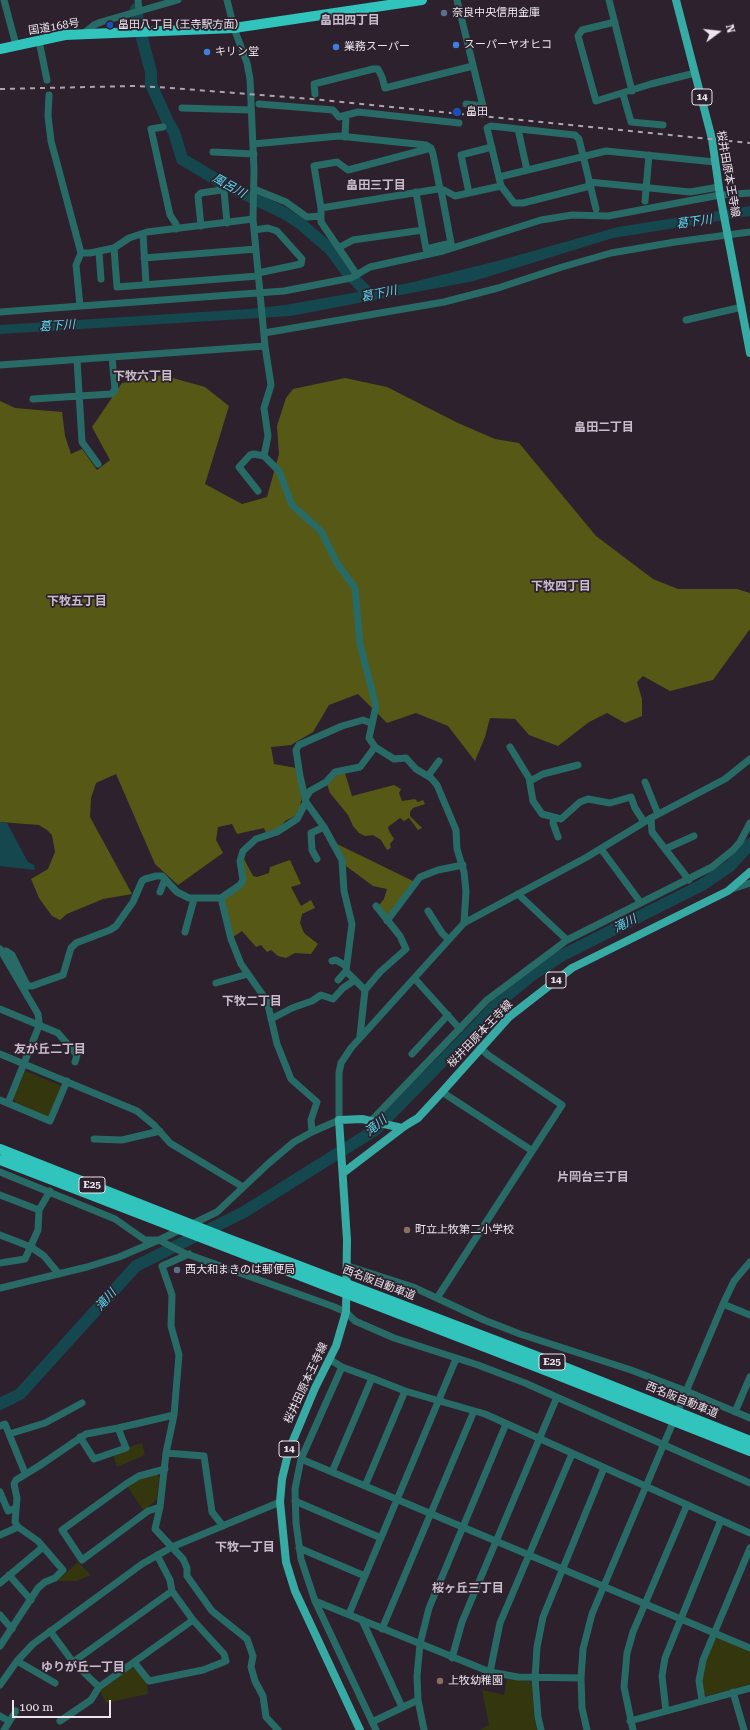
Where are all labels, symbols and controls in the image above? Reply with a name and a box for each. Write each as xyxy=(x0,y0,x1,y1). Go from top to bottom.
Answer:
place label: 奈良中央信用金庫 xyxy=(452,6,540,20)
marker: 奈良中央信用金庫 xyxy=(439,8,449,18)
north arrow xyxy=(698,12,738,52)
district label: 畠田四丁目 xyxy=(320,13,380,27)
street label: 国道168号 xyxy=(28,16,80,38)
place label: 畠田八丁目 (王寺駅方面) xyxy=(118,18,238,32)
marker: 畠田八丁目 (王寺駅方面) xyxy=(105,20,115,30)
text: N xyxy=(723,23,737,35)
place label: スーパーヤオヒコ xyxy=(464,38,552,52)
place label: 業務スーパー xyxy=(344,40,410,54)
marker: スーパーヤオヒコ xyxy=(451,40,461,50)
marker: 業務スーパー xyxy=(331,42,341,52)
place label: キリン堂 xyxy=(215,45,259,59)
marker: キリン堂 xyxy=(202,47,212,57)
road number: 14 xyxy=(692,89,712,105)
place label: 畠田 xyxy=(466,105,488,119)
marker: 畠田 xyxy=(451,106,463,118)
street label: 桜井田原本王寺線 xyxy=(714,130,742,218)
water label: 風呂川 xyxy=(210,171,248,201)
district label: 畠田三丁目 xyxy=(346,178,406,192)
water label: 葛下川 xyxy=(675,212,713,232)
water label: 葛下川 xyxy=(360,283,398,305)
water label: 葛下川 xyxy=(39,318,75,334)
district label: 下牧六丁目 xyxy=(113,369,173,383)
district label: 畠田二丁目 xyxy=(574,420,634,434)
district label: 下牧四丁目 xyxy=(531,579,591,593)
district label: 下牧五丁目 xyxy=(47,594,107,608)
water label: 滝川 xyxy=(611,912,639,936)
road number: 14 xyxy=(546,972,566,988)
district label: 下牧二丁目 xyxy=(222,994,282,1008)
street label: 桜井田原本王寺線 xyxy=(445,998,515,1070)
district label: 友が丘二丁目 xyxy=(14,1042,86,1056)
water label: 滝川 xyxy=(362,1113,390,1139)
district label: 片岡台三丁目 xyxy=(557,1170,629,1184)
road number: E25 xyxy=(79,1177,105,1193)
place label: 町立上牧第二小学校 xyxy=(415,1223,514,1237)
marker: 町立上牧第二小学校 xyxy=(402,1225,412,1235)
place label: 西大和まきのは郵便局 xyxy=(185,1263,295,1277)
street label: 西名阪自動車道 xyxy=(341,1263,417,1303)
marker: 西大和まきのは郵便局 xyxy=(172,1265,182,1275)
water label: 滝川 xyxy=(93,1286,119,1314)
street label: 桜井田原本王寺線 xyxy=(281,1340,331,1426)
road number: E25 xyxy=(539,1354,565,1370)
street label: 西名阪自動車道 xyxy=(644,1379,720,1421)
road number: 14 xyxy=(279,1441,299,1457)
district label: 下牧一丁目 xyxy=(215,1540,275,1554)
district label: 桜ヶ丘三丁目 xyxy=(432,1581,504,1595)
district label: ゆりが丘一丁目 xyxy=(41,1660,125,1674)
place label: 上牧幼稚園 xyxy=(448,1674,503,1688)
marker: 上牧幼稚園 xyxy=(435,1676,445,1686)
scale bar xyxy=(14,1692,113,1718)
text: 100 m xyxy=(19,1700,53,1714)

